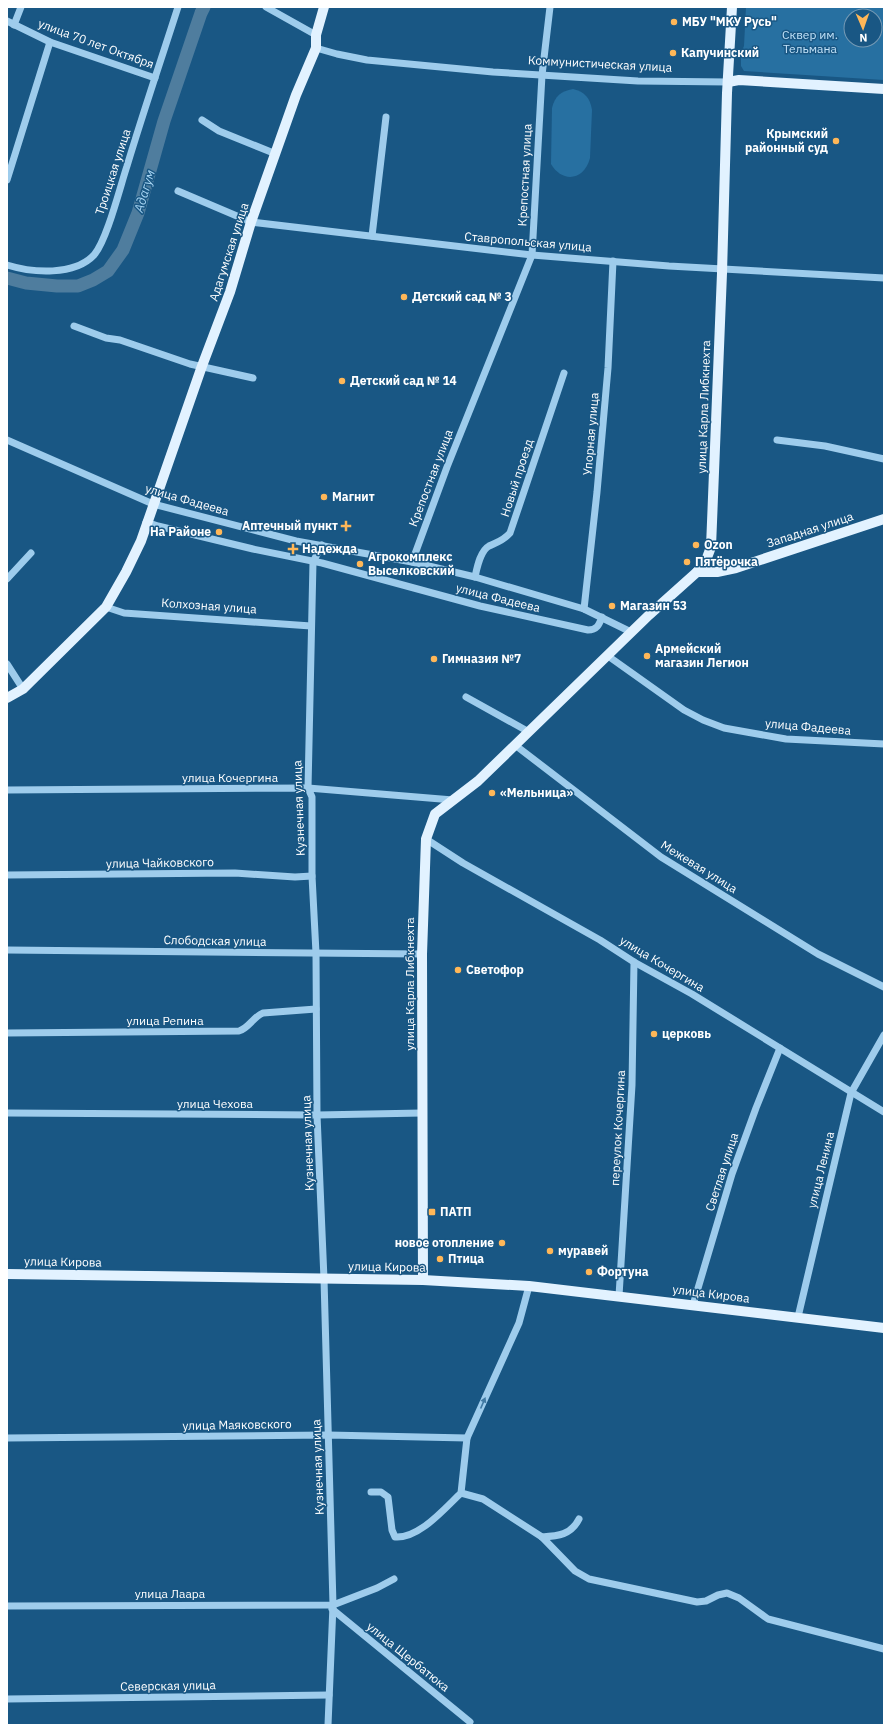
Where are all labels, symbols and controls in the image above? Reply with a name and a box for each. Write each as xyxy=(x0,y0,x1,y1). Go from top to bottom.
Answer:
north arrow xyxy=(843,8,883,48)
place label: МБУ "МКУ Русь" xyxy=(682,14,777,29)
street label: улица 70 лет Октября xyxy=(36,16,156,71)
marker: МБУ "МКУ Русь" xyxy=(669,17,679,27)
park label: Сквер им. Тельмана xyxy=(782,27,838,56)
text: N xyxy=(859,31,868,45)
place label: Капучинский xyxy=(681,45,759,60)
marker: Капучинский xyxy=(668,48,678,58)
street label: Коммунистическая улица xyxy=(528,52,673,75)
street label: Крепостная улица xyxy=(514,123,535,227)
street label: Троицкая улица xyxy=(92,126,134,217)
place label: Крымский районный суд xyxy=(745,126,828,155)
marker: Крымский районный суд xyxy=(831,136,841,146)
water label: Адагум xyxy=(130,168,159,215)
street label: Адагумская улица xyxy=(206,200,252,303)
street label: Ставропольская улица xyxy=(464,228,593,255)
place label: Детский сад № 3 xyxy=(412,289,512,304)
marker: Детский сад № 3 xyxy=(399,292,409,302)
street label: улица Карла Либкнехта xyxy=(694,339,713,474)
place label: Детский сад № 14 xyxy=(350,373,457,388)
marker: Детский сад № 14 xyxy=(337,376,347,386)
street label: Упорная улица xyxy=(579,391,602,476)
street label: Крепостная улица xyxy=(405,427,456,528)
street label: Новый проезд xyxy=(497,437,536,519)
street label: улица Фадеева xyxy=(144,480,231,519)
place label: Магнит xyxy=(332,489,375,504)
marker: Магнит xyxy=(319,492,329,502)
street label: Западная улица xyxy=(765,508,856,551)
place label: Аптечный пункт xyxy=(242,518,338,533)
marker: Аптечный пункт xyxy=(341,521,351,531)
place label: На Районе xyxy=(150,524,211,539)
marker: На Районе xyxy=(214,527,224,537)
place label: Ozon xyxy=(704,537,733,552)
marker: Ozon xyxy=(691,540,701,550)
place label: Надежда xyxy=(302,541,357,556)
marker: Надежда xyxy=(287,543,299,555)
place label: Агрокомплекс Выселковский xyxy=(368,549,455,578)
place label: Пятёрочка xyxy=(695,554,758,569)
marker: Пятёрочка xyxy=(682,557,692,567)
marker: Агрокомплекс Выселковский xyxy=(355,559,365,569)
street label: улица Фадеева xyxy=(454,580,542,615)
street label: Колхозная улица xyxy=(161,595,258,616)
place label: Магазин 53 xyxy=(620,598,687,613)
marker: Магазин 53 xyxy=(607,601,617,611)
place label: Армейский магазин Легион xyxy=(655,641,749,670)
place label: Гимназия №7 xyxy=(442,651,521,666)
marker: Армейский магазин Легион xyxy=(642,651,652,661)
marker: Гимназия №7 xyxy=(429,654,439,664)
street label: улица Фадеева xyxy=(764,715,852,738)
street label: Кузнечная улица xyxy=(289,759,308,856)
street label: улица Кочергина xyxy=(182,770,279,785)
place label: «Мельница» xyxy=(500,785,573,800)
marker: «Мельница» xyxy=(487,788,497,798)
street label: Межевая улица xyxy=(658,837,741,896)
street label: улица Чайковского xyxy=(106,854,214,871)
street label: улица Карла Либкнехта xyxy=(402,917,417,1051)
street label: Слободская улица xyxy=(163,932,267,949)
street label: улица Кочергина xyxy=(617,932,708,995)
place label: Светофор xyxy=(466,962,524,977)
marker: Светофор xyxy=(453,965,463,975)
street label: улица Репина xyxy=(126,1013,204,1028)
place label: церковь xyxy=(662,1026,711,1041)
marker: церковь xyxy=(649,1029,659,1039)
street label: переулок Кочергина xyxy=(607,1069,628,1186)
street label: Кузнечная улица xyxy=(298,1094,317,1191)
street label: улица Чехова xyxy=(177,1096,254,1111)
street label: улица Ленина xyxy=(804,1129,837,1210)
street label: Светлая улица xyxy=(702,1130,741,1213)
place label: ПАТП xyxy=(440,1204,471,1219)
marker: ПАТП xyxy=(427,1207,437,1217)
place label: новое отопление xyxy=(395,1235,494,1250)
marker: новое отопление xyxy=(497,1238,507,1248)
place label: муравей xyxy=(558,1243,608,1258)
marker: муравей xyxy=(545,1246,555,1256)
place label: Птица xyxy=(448,1251,484,1266)
street label: улица Кирова xyxy=(24,1253,103,1270)
marker: Птица xyxy=(435,1254,445,1264)
street label: улица Кирова xyxy=(348,1258,427,1275)
place label: Фортуна xyxy=(597,1264,649,1279)
marker: Фортуна xyxy=(584,1267,594,1277)
street label: улица Кирова xyxy=(672,1281,751,1306)
one-way arrow xyxy=(480,1396,486,1408)
street label: улица Маяковского xyxy=(182,1416,292,1433)
street label: Кузнечная улица xyxy=(308,1418,327,1515)
street label: улица Лаара xyxy=(135,1586,206,1601)
street label: улица Щербатюка xyxy=(364,1619,453,1695)
street label: Северская улица xyxy=(120,1677,217,1694)

